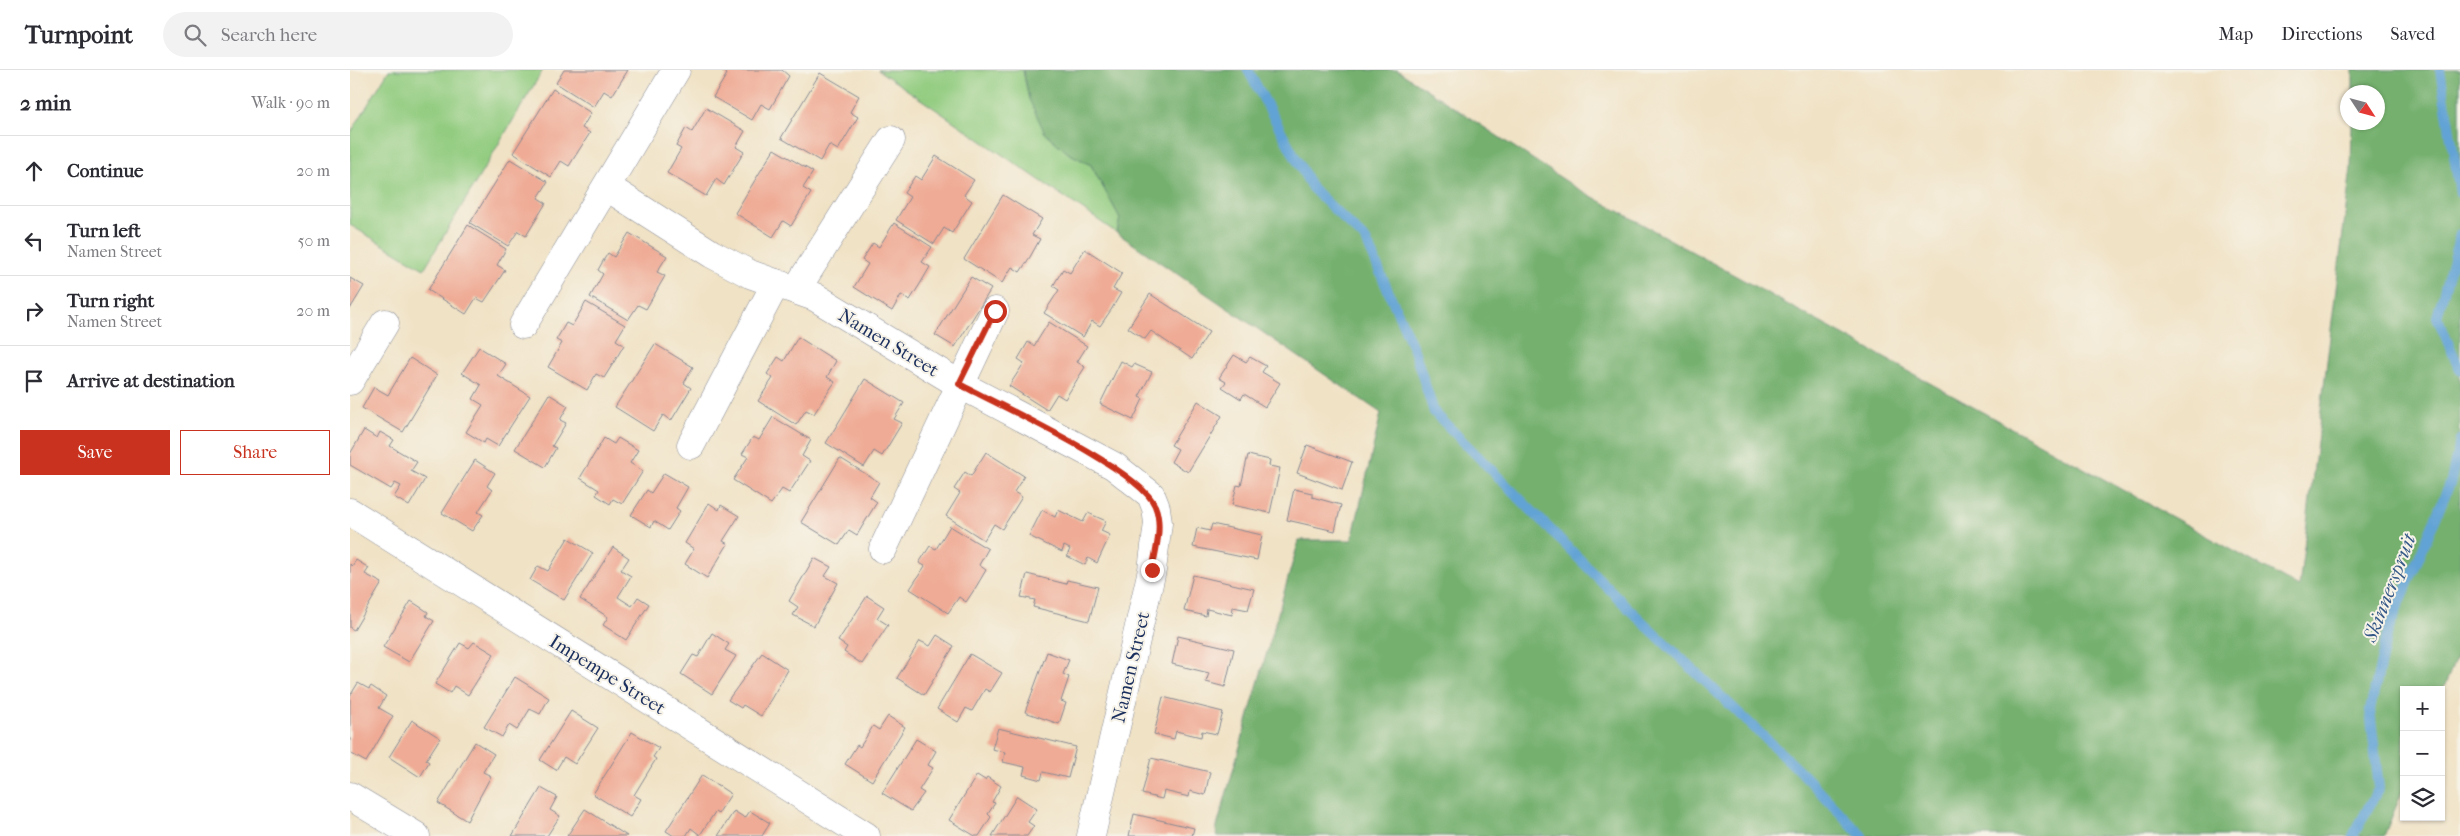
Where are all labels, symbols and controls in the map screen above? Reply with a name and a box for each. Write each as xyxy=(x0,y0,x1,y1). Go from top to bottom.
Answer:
search box xyxy=(163,12,513,57)
text: Turnpoint xyxy=(25,21,133,49)
icon: search xyxy=(181,21,209,49)
text: Search here xyxy=(221,24,317,46)
text: Map xyxy=(2219,24,2253,45)
text: Directions xyxy=(2281,24,2362,45)
text: Saved xyxy=(2390,24,2435,45)
north arrow xyxy=(2340,85,2385,130)
text: 2 min xyxy=(20,91,71,115)
text: Walk · 90 m xyxy=(251,93,330,112)
icon: ahead xyxy=(20,157,48,185)
text: Continue xyxy=(67,160,143,182)
text: 20 m xyxy=(296,161,330,180)
text: Turn left xyxy=(67,220,141,242)
icon: left xyxy=(20,227,48,255)
text: 50 m xyxy=(298,231,330,250)
text: Namen Street xyxy=(67,242,162,261)
text: Turn right xyxy=(67,290,154,312)
icon: right xyxy=(20,297,48,325)
route start xyxy=(984,300,1007,323)
text: 20 m xyxy=(296,301,330,320)
street label: Namen Street xyxy=(834,304,943,382)
text: Namen Street xyxy=(67,312,162,331)
icon: arrive xyxy=(20,367,48,395)
text: Arrive at destination xyxy=(67,370,235,392)
button: Save xyxy=(20,430,170,475)
button: Share xyxy=(180,430,330,475)
water label: Skinnerspruit xyxy=(2358,529,2421,646)
route end xyxy=(1141,559,1164,582)
street label: Namen Street xyxy=(1108,609,1154,725)
street label: Impempe Street xyxy=(545,630,670,719)
map controls xyxy=(2400,686,2445,821)
button: + xyxy=(2400,686,2445,731)
button: − xyxy=(2400,731,2445,776)
button: layers xyxy=(2400,776,2445,821)

